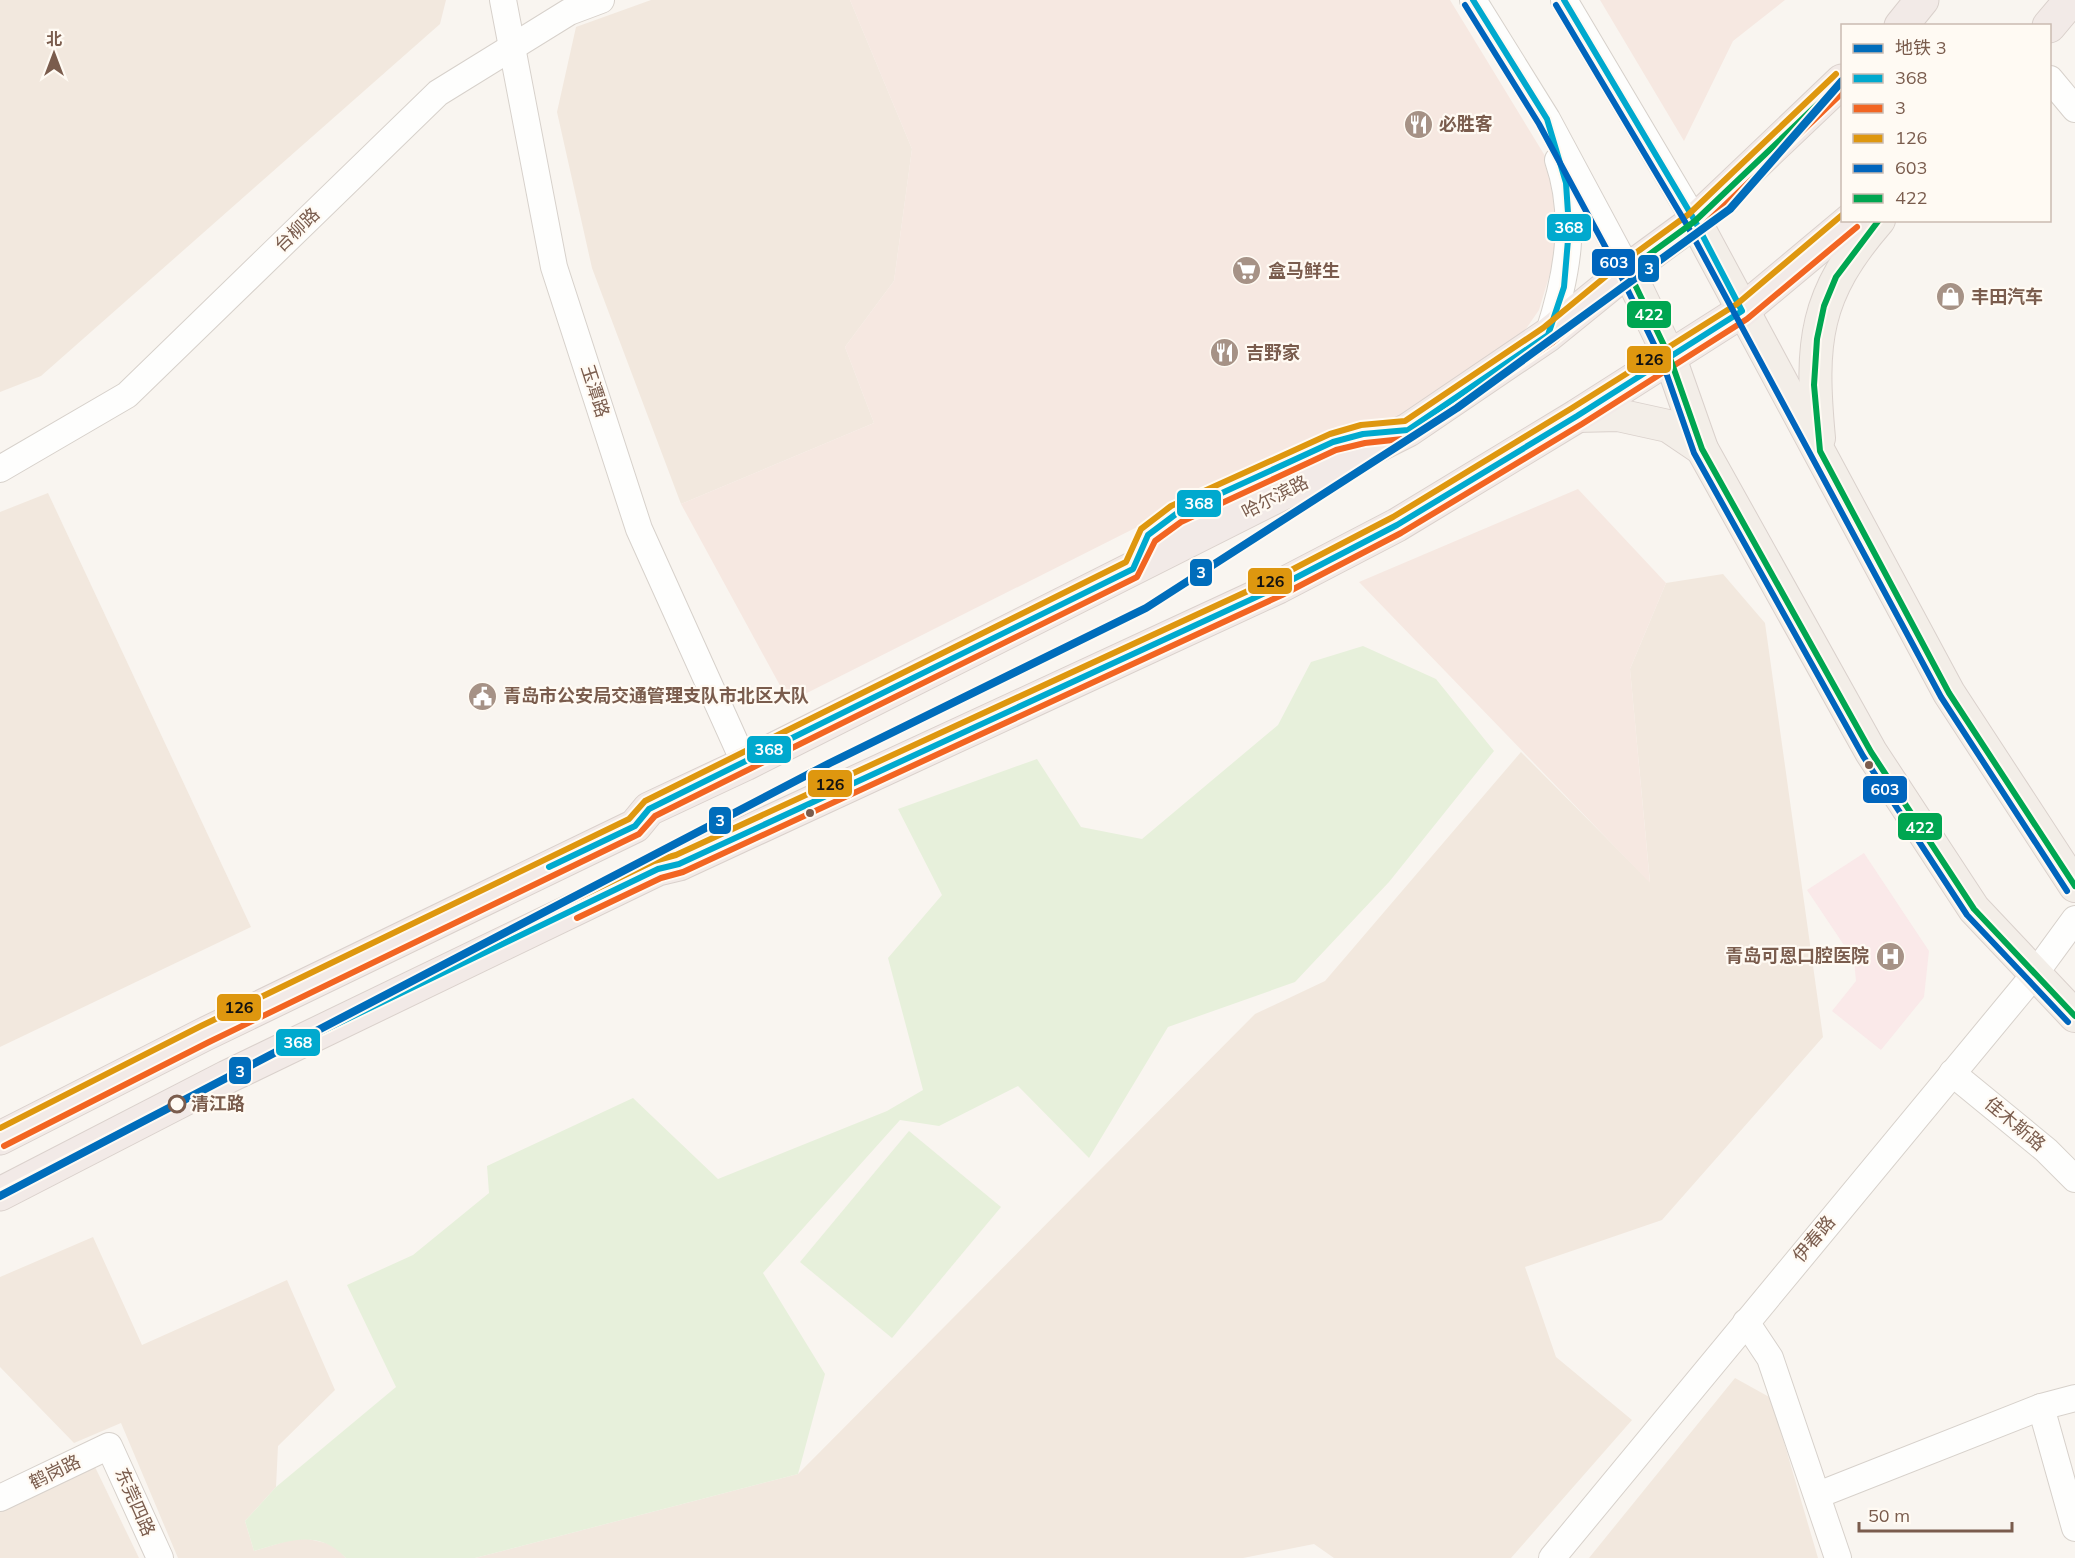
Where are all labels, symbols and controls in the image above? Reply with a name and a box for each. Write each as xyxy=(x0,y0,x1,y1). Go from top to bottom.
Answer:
north arrow xyxy=(24,24,84,84)
legend xyxy=(1841,24,2051,222)
text: 北 xyxy=(46,29,62,49)
text: 地铁 3 xyxy=(1895,36,1947,59)
text: 368 xyxy=(1895,66,1927,89)
text: 3 xyxy=(1895,96,1906,119)
restaurant icon: 必胜客 xyxy=(1402,108,1434,140)
place label: 必胜客 xyxy=(1439,112,1493,135)
text: 126 xyxy=(1895,126,1927,149)
text: 603 xyxy=(1895,156,1927,179)
text: 422 xyxy=(1895,186,1927,209)
street label: 台柳路 xyxy=(269,203,324,257)
line badge: 368 xyxy=(1546,213,1592,242)
text: 368 xyxy=(1555,217,1584,237)
line badge: 603 xyxy=(1591,248,1636,277)
text: 603 xyxy=(1600,252,1628,272)
line badge: 3 xyxy=(1637,254,1660,283)
supermarket icon: 盒马鲜生 xyxy=(1231,255,1263,287)
text: 3 xyxy=(1644,258,1654,278)
place label: 盒马鲜生 xyxy=(1268,259,1340,282)
shop icon: 丰田汽车 xyxy=(1934,281,1966,313)
place label: 丰田汽车 xyxy=(1971,285,2043,308)
line badge: 422 xyxy=(1626,300,1672,329)
text: 422 xyxy=(1635,304,1663,324)
restaurant icon: 吉野家 xyxy=(1209,337,1241,369)
place label: 吉野家 xyxy=(1246,341,1300,364)
line badge: 126 xyxy=(1626,345,1672,374)
text: 126 xyxy=(1635,349,1664,369)
street label: 玉潭路 xyxy=(576,362,615,420)
street label: 哈尔滨路 xyxy=(1237,470,1312,523)
line badge: 368 xyxy=(1176,489,1222,518)
text: 368 xyxy=(1185,493,1214,513)
line badge: 3 xyxy=(1189,558,1213,587)
text: 3 xyxy=(1196,562,1206,582)
line badge: 126 xyxy=(1247,567,1293,595)
text: 126 xyxy=(1256,571,1285,591)
public building icon: 青岛市公安局交通管理支队市北区大队 xyxy=(466,680,498,712)
place label: 青岛市公安局交通管理支队市北区大队 xyxy=(503,684,809,707)
line badge: 368 xyxy=(746,735,792,764)
text: 368 xyxy=(755,739,784,759)
unlabelled marker xyxy=(1863,759,1875,771)
line badge: 126 xyxy=(807,769,853,798)
text: 126 xyxy=(816,774,845,794)
line badge: 603 xyxy=(1862,775,1908,804)
text: 603 xyxy=(1871,779,1899,799)
line badge: 3 xyxy=(708,806,732,835)
unlabelled marker xyxy=(804,807,816,819)
text: 3 xyxy=(715,810,725,830)
line badge: 422 xyxy=(1897,812,1943,841)
text: 422 xyxy=(1906,817,1934,837)
hospital icon: 青岛可恩口腔医院 xyxy=(1874,940,1906,972)
place label: 青岛可恩口腔医院 xyxy=(1725,944,1869,967)
line badge: 126 xyxy=(216,993,262,1022)
text: 126 xyxy=(225,997,254,1017)
line badge: 368 xyxy=(275,1028,321,1057)
text: 368 xyxy=(284,1032,313,1052)
line badge: 3 xyxy=(228,1056,252,1085)
text: 3 xyxy=(235,1061,245,1081)
place label: 清江路 xyxy=(191,1092,245,1115)
street label: 佳木斯路 xyxy=(1980,1092,2050,1156)
marker: 清江路 xyxy=(168,1095,186,1113)
street label: 伊春路 xyxy=(1787,1211,1840,1267)
street label: 鹤岗路 xyxy=(25,1449,84,1494)
street label: 东莞四路 xyxy=(110,1464,161,1539)
scale bar xyxy=(1859,1495,2012,1533)
text: 50 m xyxy=(1868,1504,1910,1527)

